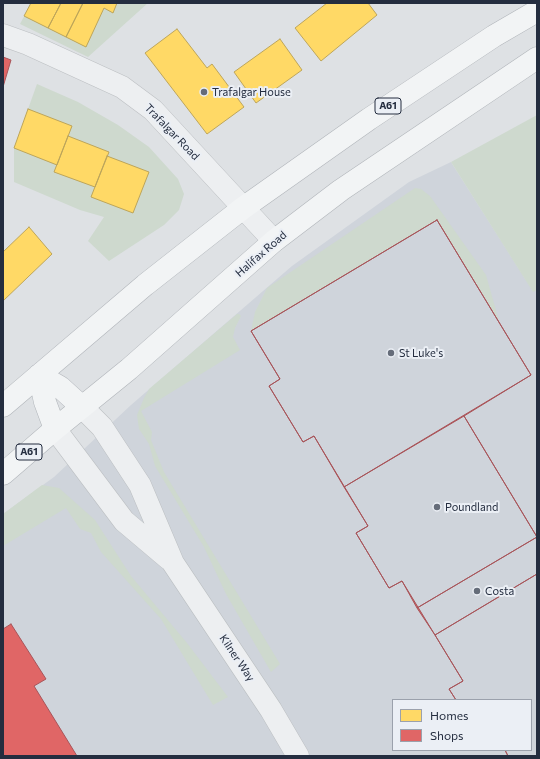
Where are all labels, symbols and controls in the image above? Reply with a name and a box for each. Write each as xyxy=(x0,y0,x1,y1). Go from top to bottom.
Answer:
place label: Trafalgar House xyxy=(212,85,291,99)
marker: Trafalgar House xyxy=(199,87,209,97)
road number: A61 xyxy=(375,98,401,114)
street label: Trafalgar Road xyxy=(142,101,202,163)
street label: Halifax Road xyxy=(233,228,289,280)
place label: St Luke's xyxy=(399,346,443,360)
marker: St Luke's xyxy=(386,348,396,358)
road number: A61 xyxy=(16,444,42,460)
place label: Poundland xyxy=(445,500,498,514)
marker: Poundland xyxy=(432,502,442,512)
place label: Costa xyxy=(485,584,514,598)
marker: Costa xyxy=(472,586,482,596)
street label: Kilner Way xyxy=(217,632,257,684)
legend xyxy=(392,699,532,751)
text: Homes xyxy=(430,708,468,722)
text: Shops xyxy=(430,728,464,742)

